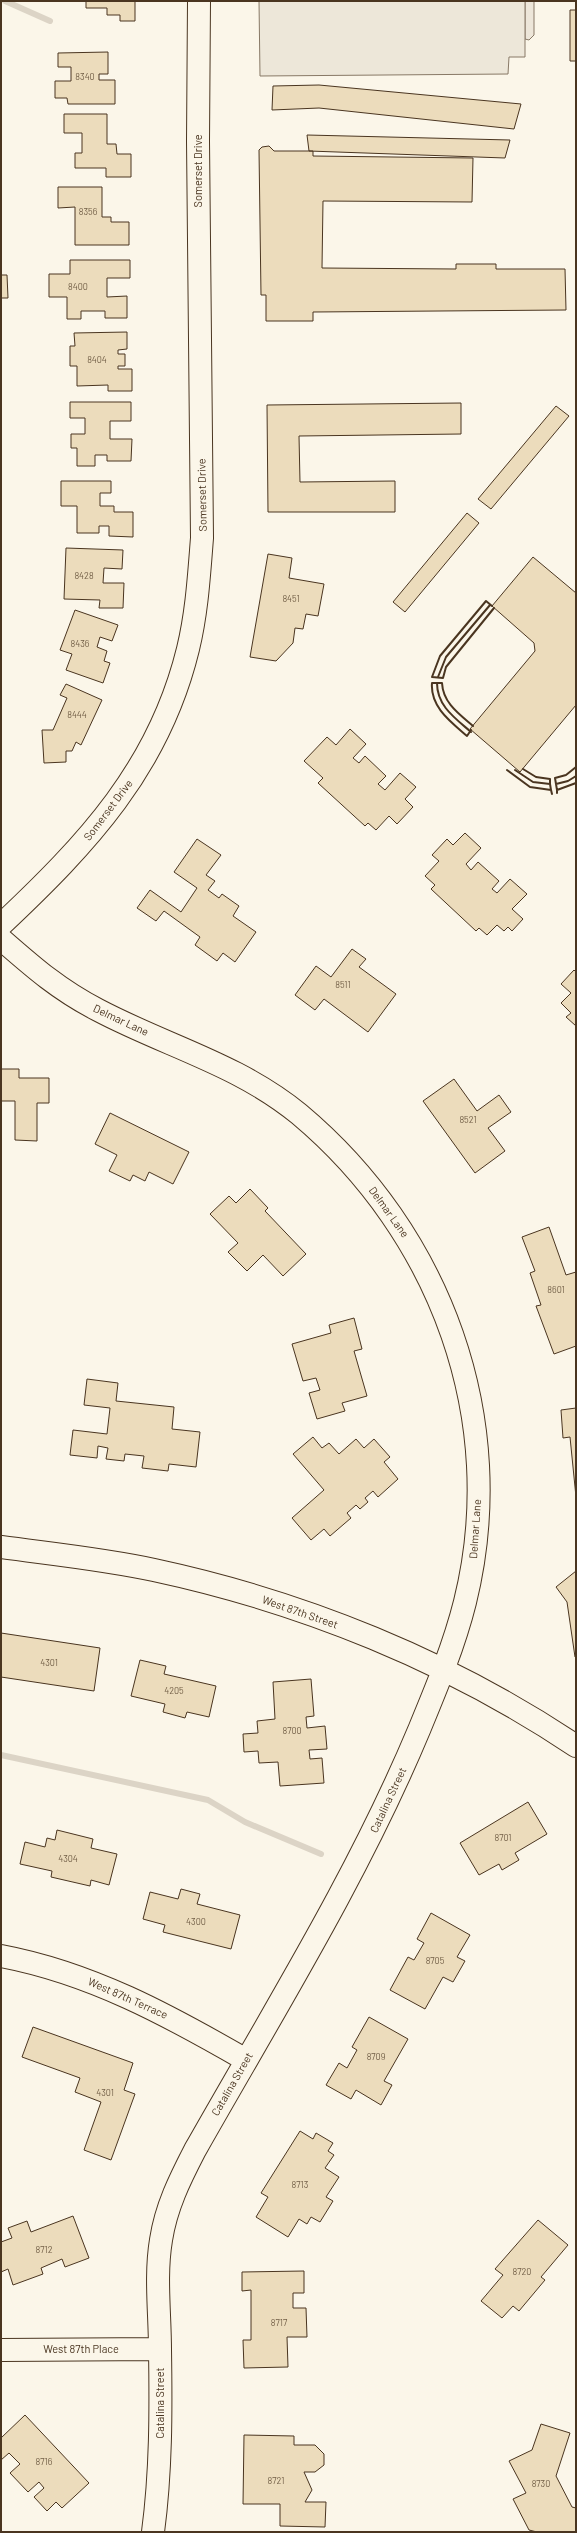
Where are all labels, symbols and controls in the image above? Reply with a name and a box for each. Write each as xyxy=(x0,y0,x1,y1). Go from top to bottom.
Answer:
house number: 8340 xyxy=(75,71,95,82)
street label: Somerset Drive xyxy=(191,134,204,208)
house number: 8356 xyxy=(79,206,98,217)
house number: 8400 xyxy=(68,281,88,292)
house number: 8404 xyxy=(87,354,107,365)
street label: Somerset Drive xyxy=(194,458,209,532)
house number: 8428 xyxy=(74,570,94,581)
house number: 8451 xyxy=(282,593,300,604)
house number: 8436 xyxy=(71,638,90,649)
house number: 8444 xyxy=(67,709,87,720)
street label: Somerset Drive xyxy=(80,777,135,843)
house number: 8511 xyxy=(335,979,351,990)
street label: Delmar Lane xyxy=(91,1001,151,1038)
house number: 8521 xyxy=(459,1114,477,1125)
street label: Delmar Lane xyxy=(367,1184,412,1240)
house number: 8601 xyxy=(547,1284,565,1295)
street label: Delmar Lane xyxy=(466,1499,483,1559)
street label: West 87th Street xyxy=(260,1592,340,1631)
house number: 4301 xyxy=(40,1657,58,1668)
house number: 4205 xyxy=(164,1685,184,1696)
house number: 8700 xyxy=(282,1725,302,1736)
street label: Catalina Street xyxy=(367,1765,408,1835)
house number: 8701 xyxy=(495,1832,511,1843)
house number: 4304 xyxy=(58,1853,78,1864)
house number: 4300 xyxy=(186,1916,206,1927)
house number: 8705 xyxy=(426,1955,445,1966)
street label: West 87th Terrace xyxy=(86,1974,170,2021)
street label: Catalina Street xyxy=(208,2050,255,2118)
house number: 8709 xyxy=(367,2051,386,2062)
house number: 4301 xyxy=(96,2087,114,2098)
house number: 8713 xyxy=(292,2179,309,2190)
house number: 8712 xyxy=(36,2244,53,2255)
house number: 8720 xyxy=(513,2266,531,2277)
house number: 8717 xyxy=(271,2317,288,2328)
street label: West 87th Place xyxy=(43,2342,119,2355)
street label: Catalina Street xyxy=(153,2368,166,2438)
house number: 8716 xyxy=(36,2456,53,2467)
house number: 8721 xyxy=(268,2475,284,2486)
house number: 8730 xyxy=(532,2478,550,2489)

